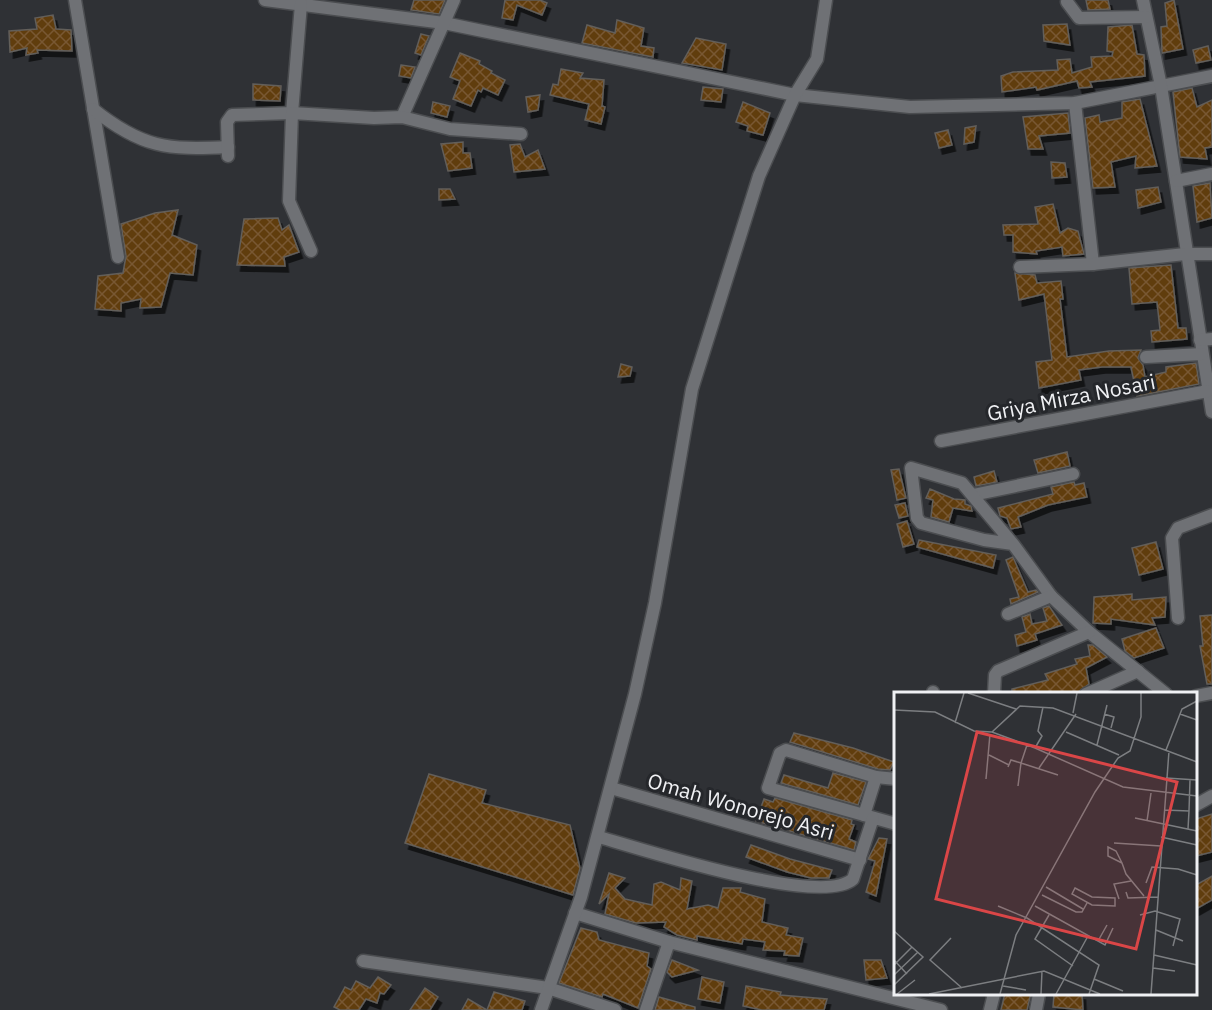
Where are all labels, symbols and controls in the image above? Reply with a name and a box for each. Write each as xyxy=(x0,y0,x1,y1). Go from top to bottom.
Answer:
street label: Griya Mirza Nosari xyxy=(984,367,1158,427)
inset map xyxy=(894,692,1197,995)
street label: Omah Wonorejo Asri xyxy=(644,766,838,846)

